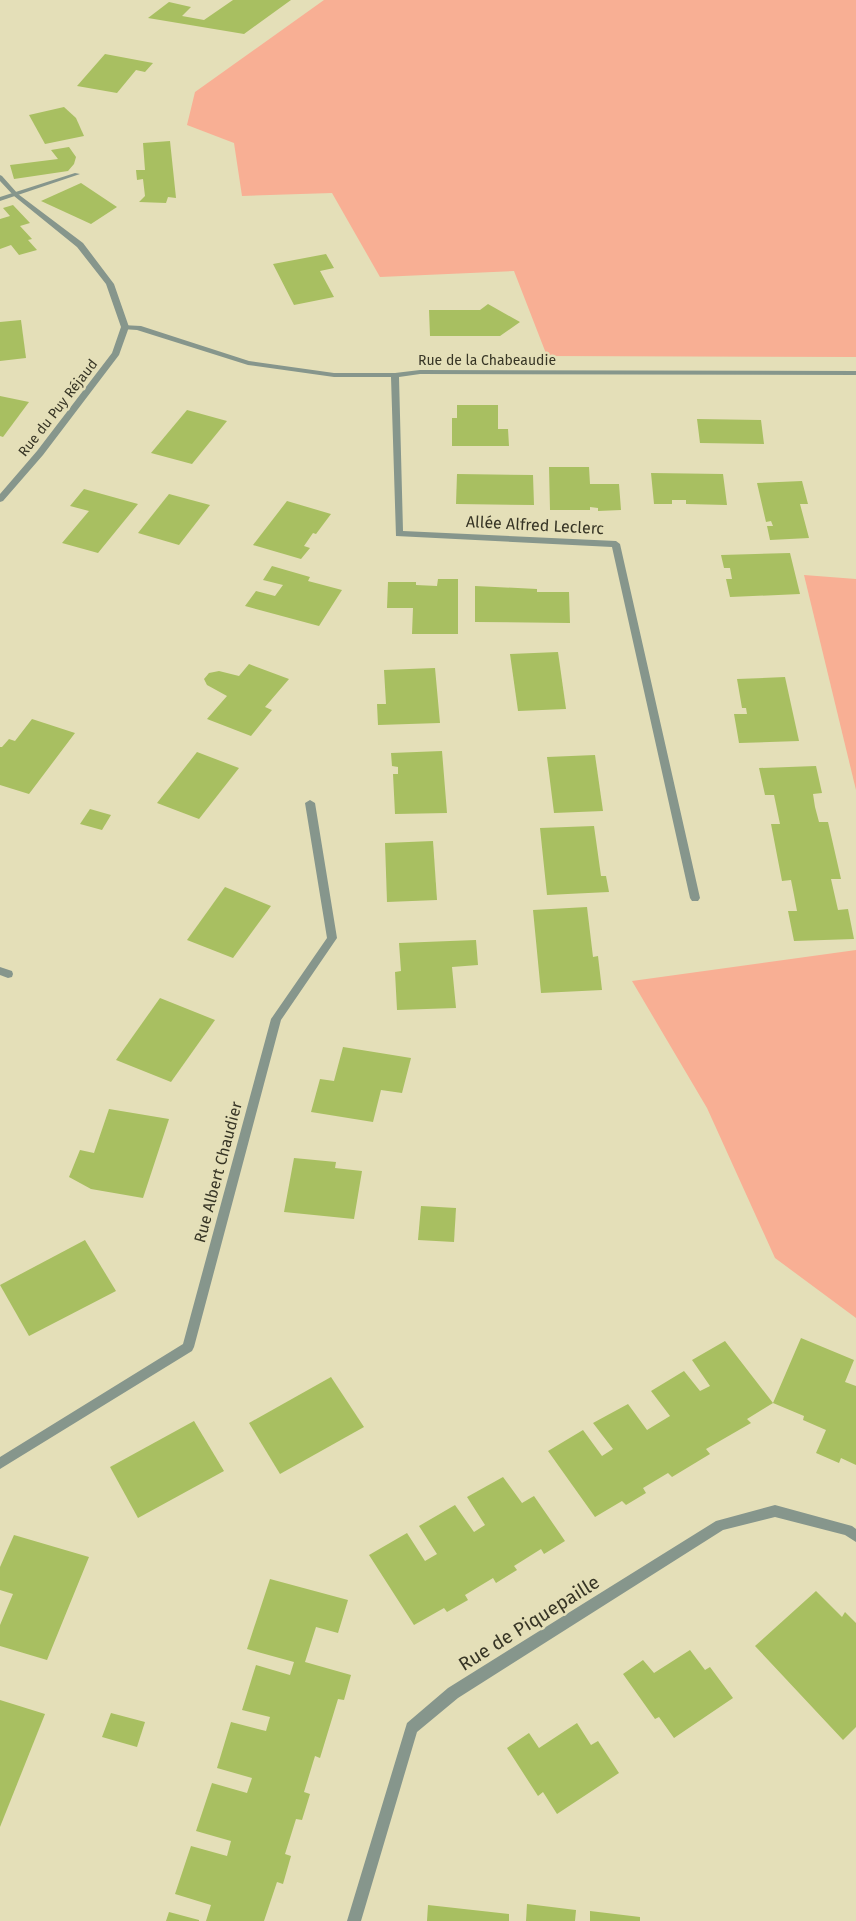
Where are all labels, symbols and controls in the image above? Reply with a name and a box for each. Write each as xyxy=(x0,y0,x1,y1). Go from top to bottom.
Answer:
street label: Rue de la Chabeaudie xyxy=(418,352,556,369)
street label: Rue du Puy Réjaud xyxy=(15,356,101,460)
street label: Allée Alfred Leclerc xyxy=(465,512,605,538)
street label: Rue Albert Chaudier xyxy=(190,1099,246,1245)
street label: Rue de Piquepaille xyxy=(454,1570,604,1676)

